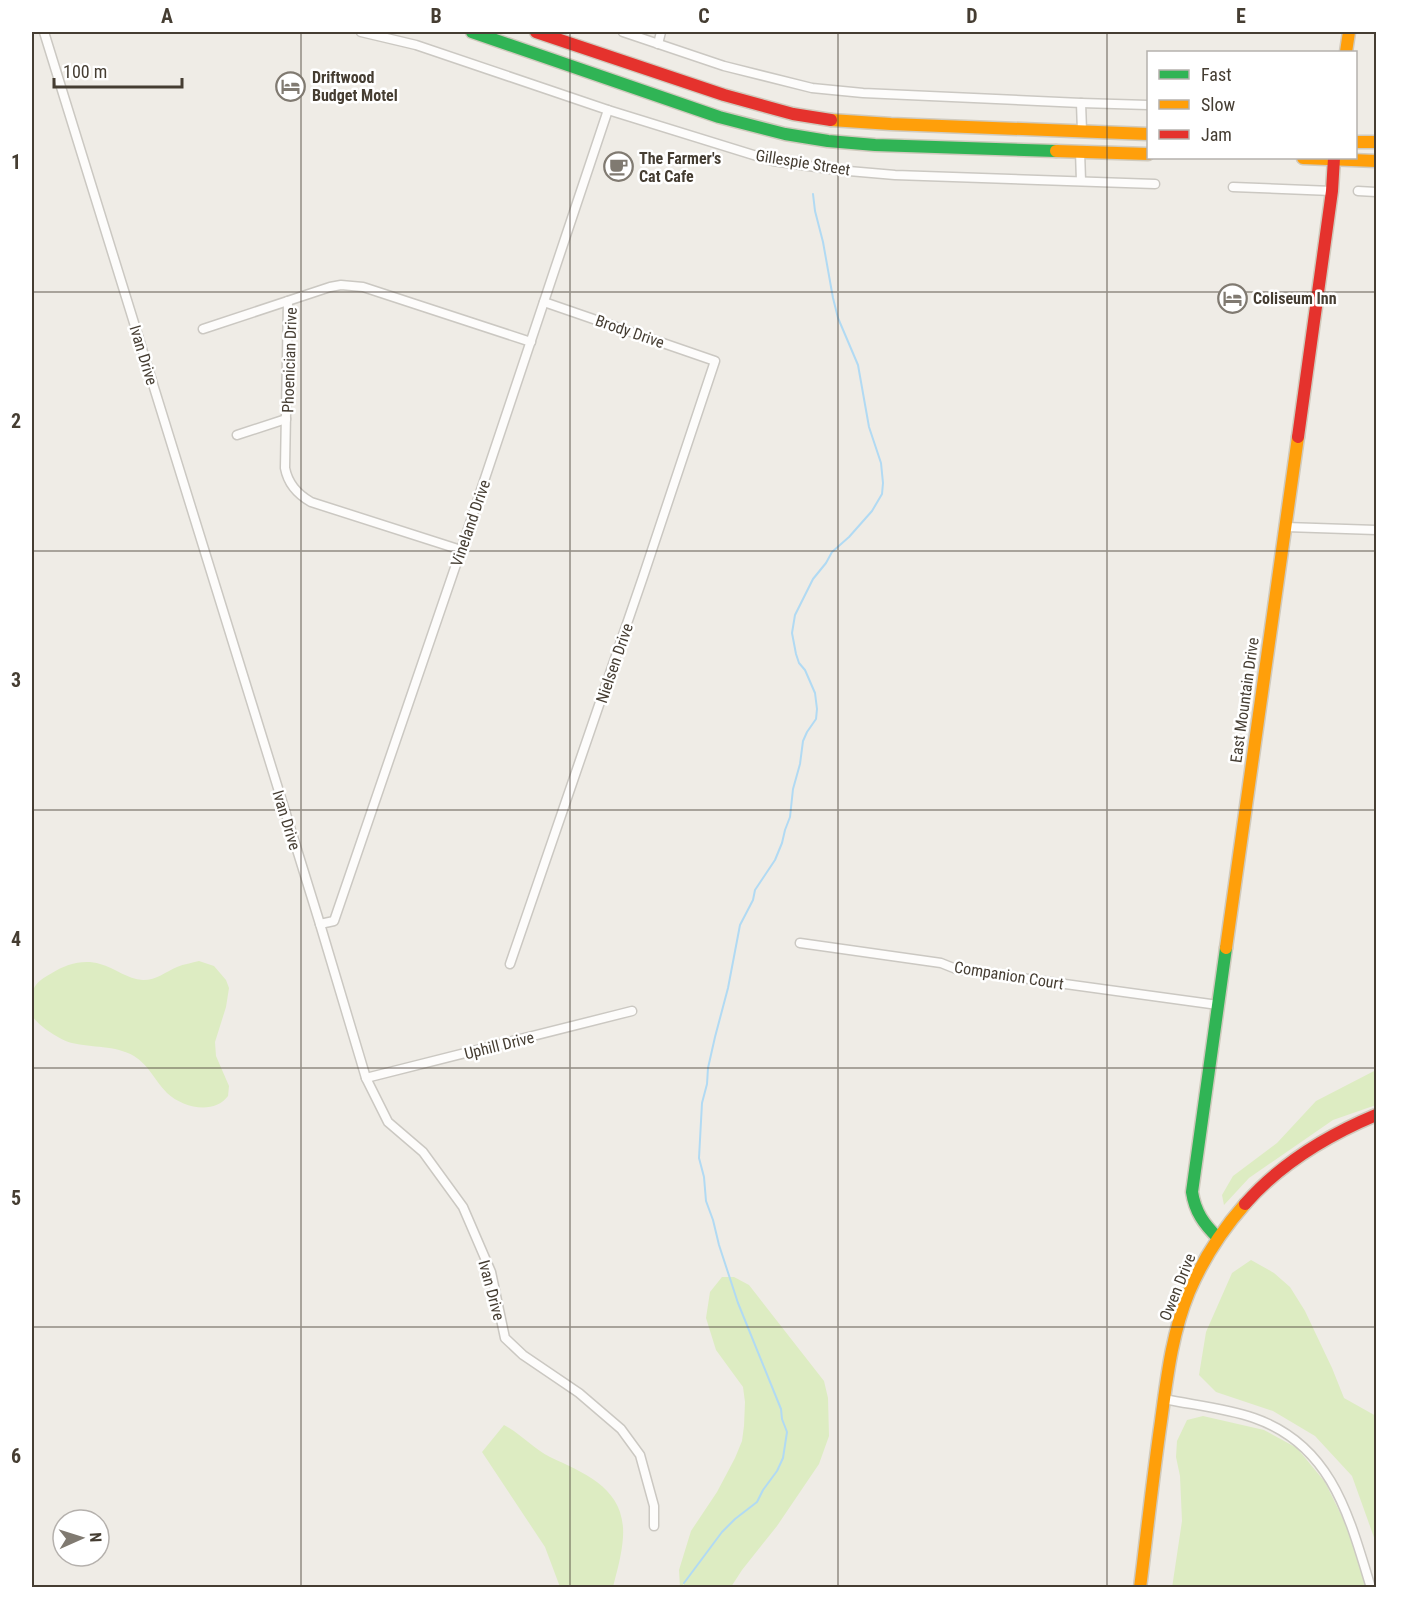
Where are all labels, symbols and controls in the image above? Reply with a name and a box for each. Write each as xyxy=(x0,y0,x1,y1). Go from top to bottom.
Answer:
text: A xyxy=(161,4,173,28)
text: B xyxy=(430,4,442,28)
text: C xyxy=(698,4,710,28)
text: D xyxy=(966,4,978,28)
text: E xyxy=(1236,4,1246,28)
scale bar xyxy=(54,51,182,89)
legend xyxy=(1147,51,1357,159)
text: 100 m xyxy=(63,61,107,82)
text: Fast xyxy=(1201,64,1232,85)
place label: Driftwood Budget Motel xyxy=(312,68,398,105)
hotel icon: Driftwood Budget Motel xyxy=(275,70,307,102)
text: Slow xyxy=(1201,94,1236,115)
text: Jam xyxy=(1201,124,1232,145)
street label: Gillespie Street xyxy=(754,146,852,179)
place label: The Farmer's Cat Cafe xyxy=(639,149,721,186)
text: 1 xyxy=(11,150,21,174)
cafe icon: The Farmer's Cat Cafe xyxy=(602,151,634,183)
hotel icon: Coliseum Inn xyxy=(1216,282,1248,314)
place label: Coliseum Inn xyxy=(1253,289,1337,308)
street label: Phoenician Drive xyxy=(278,307,301,413)
street label: Brody Drive xyxy=(593,311,667,352)
street label: Ivan Drive xyxy=(125,323,162,387)
text: 2 xyxy=(11,409,21,433)
street label: Vineland Drive xyxy=(447,477,494,569)
street label: Nielsen Drive xyxy=(592,621,637,705)
street label: East Mountain Drive xyxy=(1226,636,1263,764)
text: 3 xyxy=(11,668,21,692)
street label: Ivan Drive xyxy=(268,788,305,852)
text: 4 xyxy=(11,927,21,951)
street label: Companion Court xyxy=(953,957,1065,994)
street label: Uphill Drive xyxy=(462,1028,536,1063)
text: 5 xyxy=(11,1186,21,1210)
street label: Owen Drive xyxy=(1155,1251,1200,1324)
street label: Ivan Drive xyxy=(474,1258,509,1322)
text: 6 xyxy=(11,1444,21,1468)
north arrow xyxy=(51,1508,111,1568)
text: N xyxy=(86,1532,105,1543)

